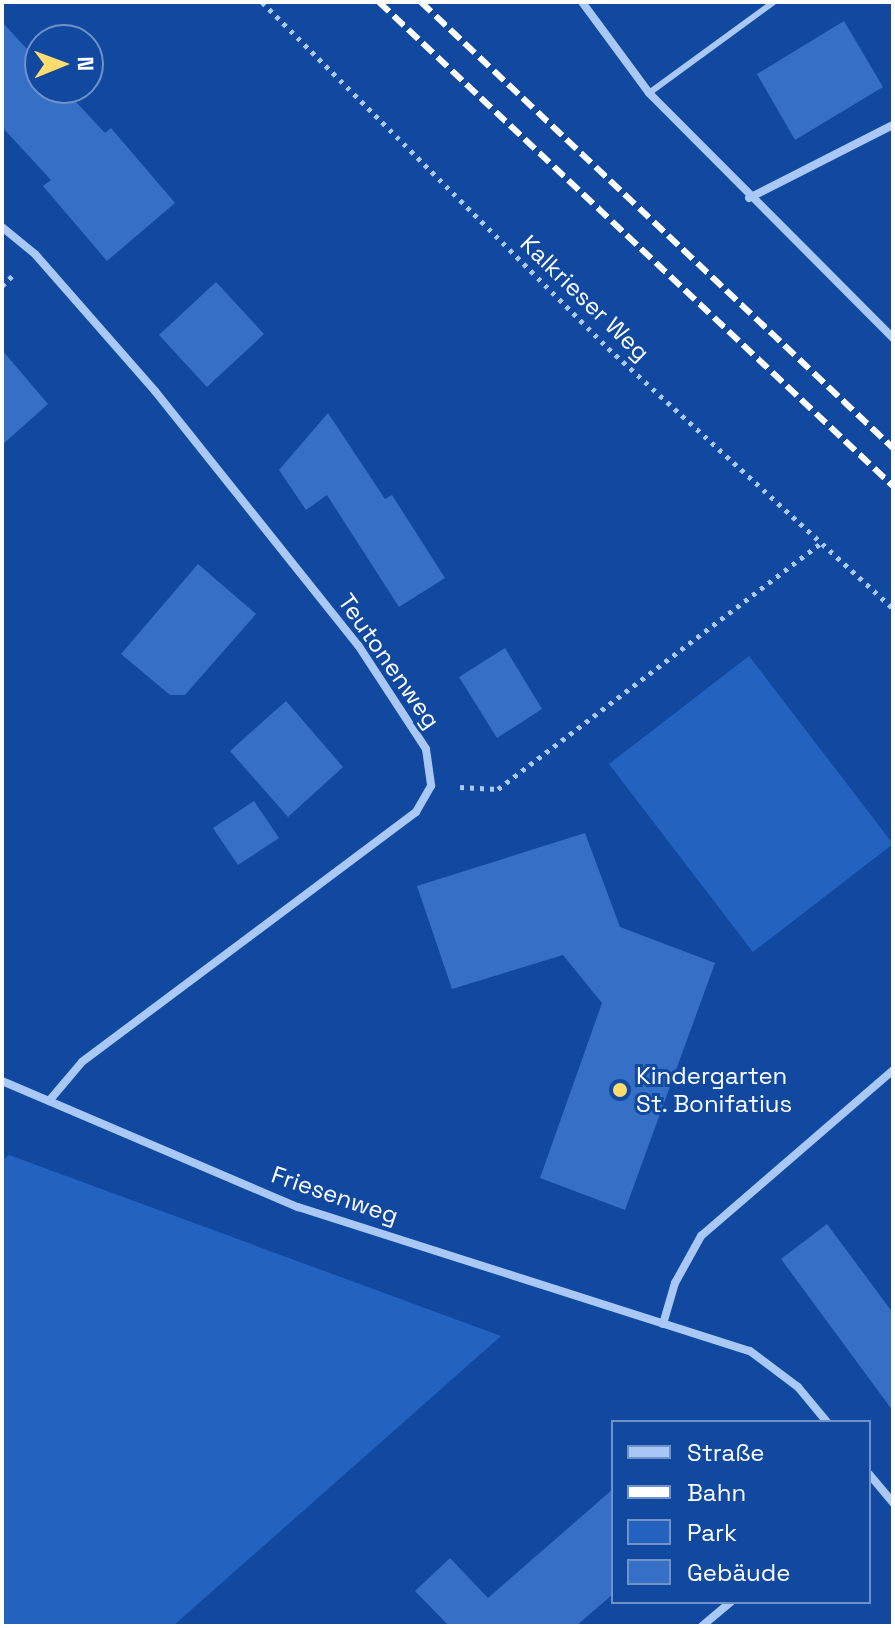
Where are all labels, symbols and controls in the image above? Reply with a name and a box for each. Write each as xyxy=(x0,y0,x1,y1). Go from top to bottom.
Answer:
north arrow xyxy=(24,24,104,104)
text: N xyxy=(72,56,100,71)
street label: Kalkrieser Weg xyxy=(514,229,656,367)
street label: Teutonenweg xyxy=(332,588,446,734)
place label: Kindergarten St. Bonifatius xyxy=(636,1062,793,1118)
marker: Kindergarten St. Bonifatius xyxy=(611,1081,629,1099)
street label: Friesenweg xyxy=(268,1160,402,1230)
legend xyxy=(611,1420,871,1604)
text: Straße xyxy=(687,1437,764,1468)
text: Bahn xyxy=(687,1477,746,1508)
text: Park xyxy=(687,1517,737,1548)
text: Gebäude xyxy=(687,1557,790,1588)

